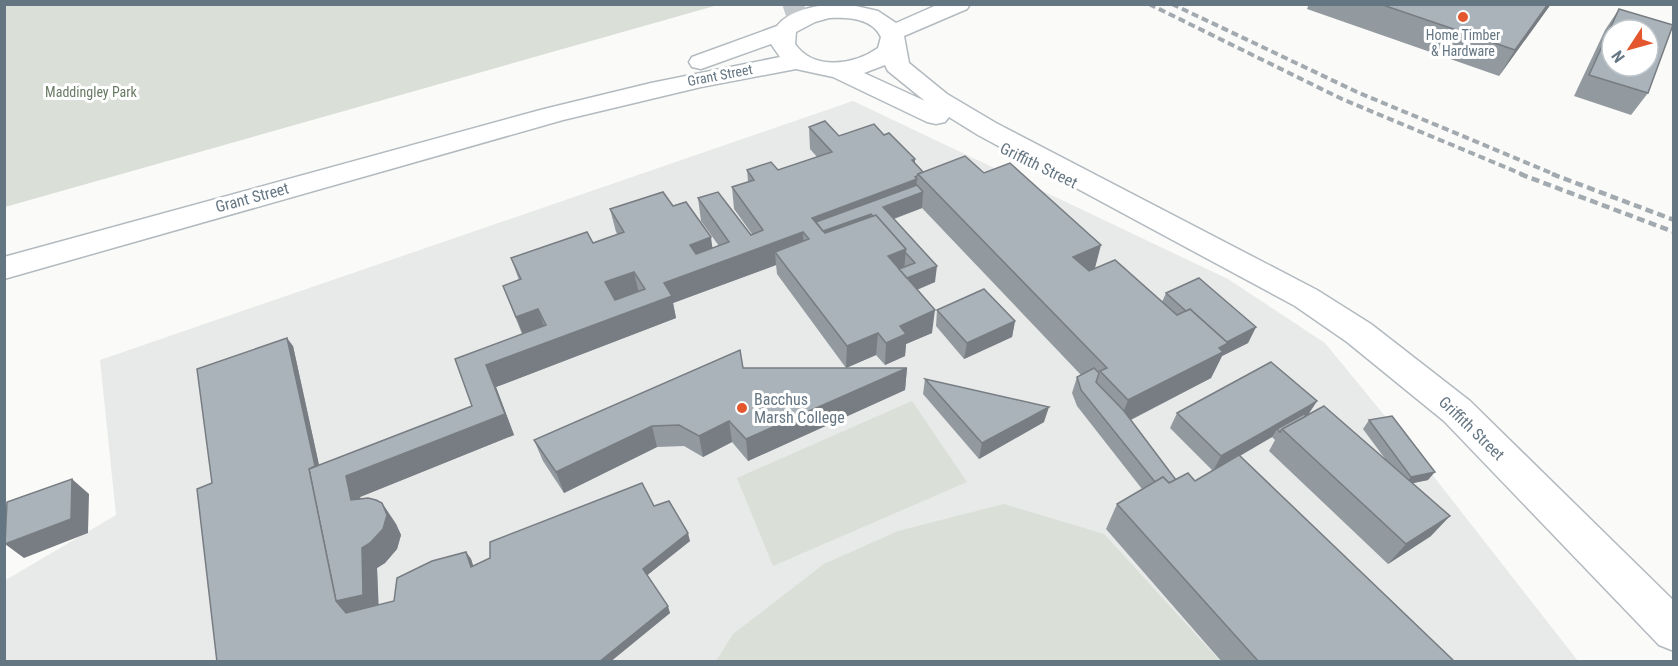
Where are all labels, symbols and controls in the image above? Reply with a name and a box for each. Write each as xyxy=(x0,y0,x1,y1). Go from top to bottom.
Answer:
marker: Home Timber & Hardware xyxy=(1456,10,1470,24)
north arrow xyxy=(1600,18,1660,78)
place label: Home Timber & Hardware xyxy=(1426,27,1500,59)
text: N xyxy=(1608,47,1629,66)
street label: Grant Street xyxy=(686,61,754,89)
park label: Maddingley Park xyxy=(45,84,138,100)
street label: Griffith Street xyxy=(997,139,1081,192)
street label: Grant Street xyxy=(213,178,291,216)
place label: Bacchus Marsh College xyxy=(754,390,845,427)
street label: Griffith Street xyxy=(1435,393,1508,464)
marker: Bacchus Marsh College xyxy=(735,401,749,415)

